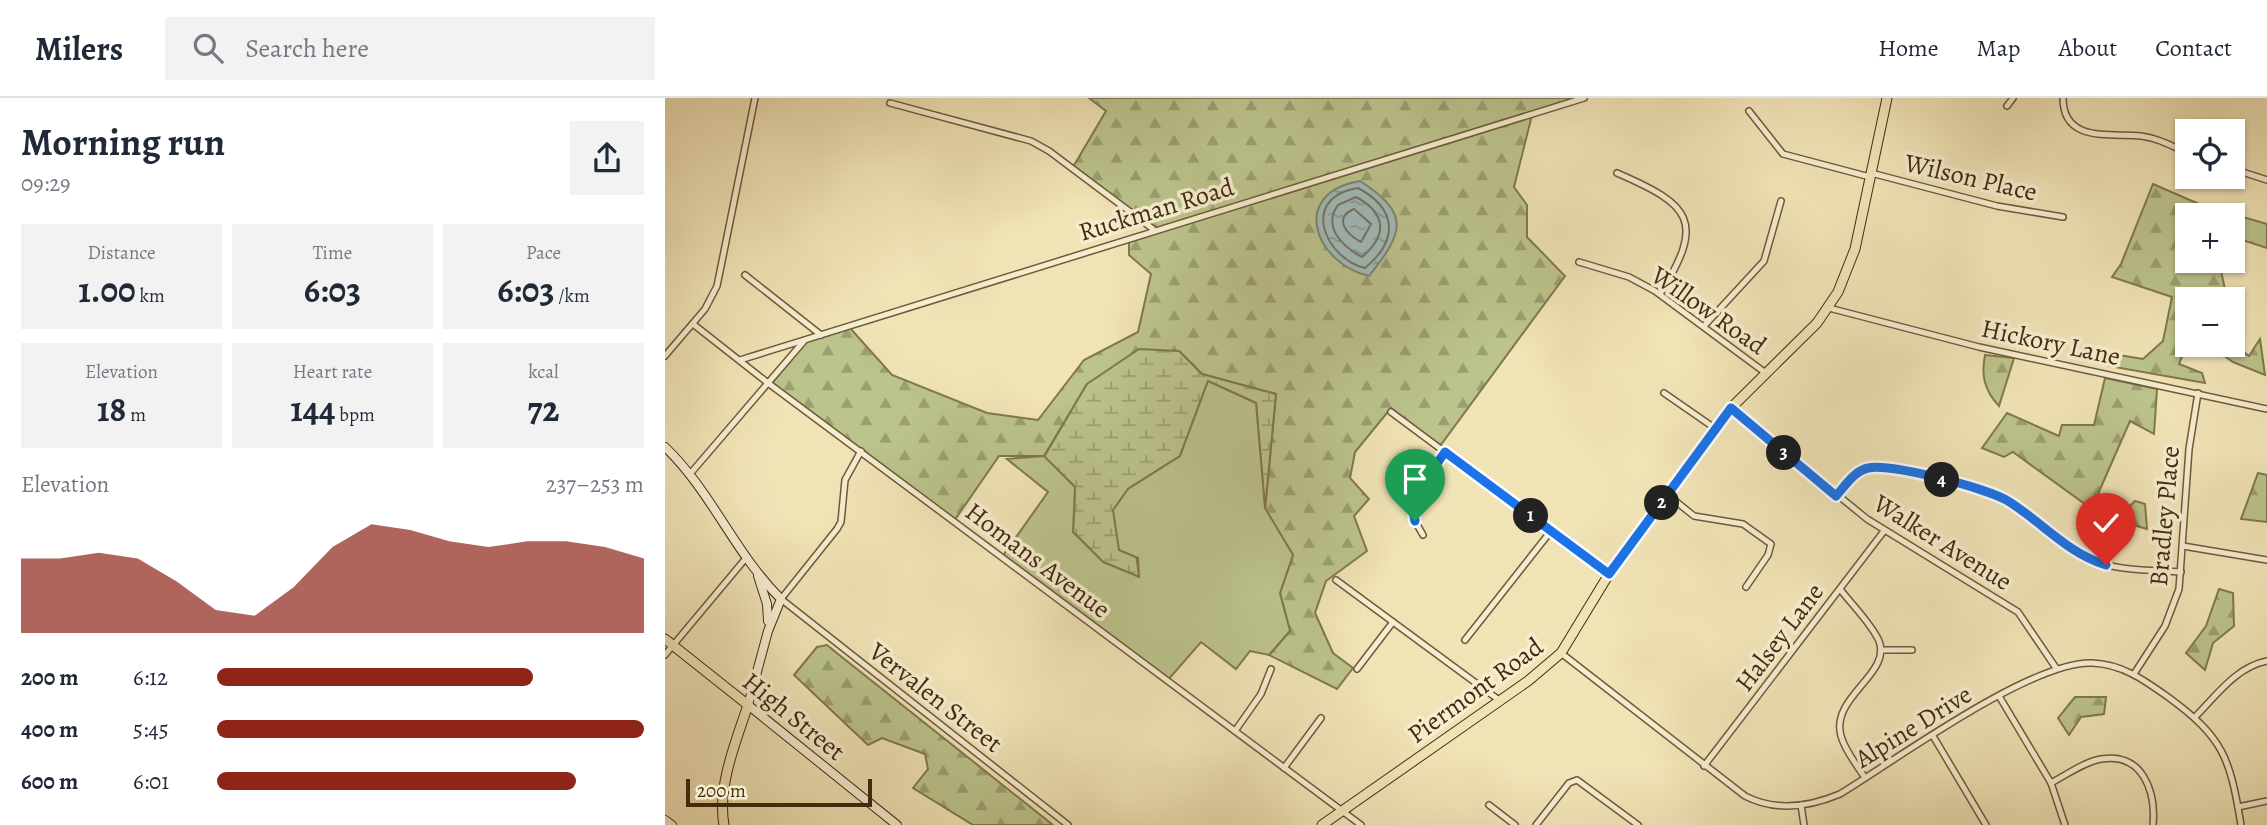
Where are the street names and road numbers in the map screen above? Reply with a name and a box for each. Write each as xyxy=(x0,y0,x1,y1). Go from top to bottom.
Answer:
street label: Wilson Place xyxy=(1900,145,2040,210)
street label: Ruckman Road xyxy=(1074,169,1238,250)
street label: Willow Road xyxy=(1643,257,1773,363)
street label: Hickory Lane xyxy=(1978,311,2124,374)
street label: Bradley Place xyxy=(2141,444,2188,588)
street label: Walker Avenue xyxy=(1866,485,2019,599)
street label: Homans Avenue xyxy=(958,494,1117,626)
street label: Halsey Lane xyxy=(1727,576,1832,699)
street label: Piermont Road xyxy=(1400,629,1550,751)
street label: Vervalen Street xyxy=(861,634,1010,761)
street label: High Street xyxy=(735,664,853,769)
street label: Alpine Drive xyxy=(1847,677,1978,777)

